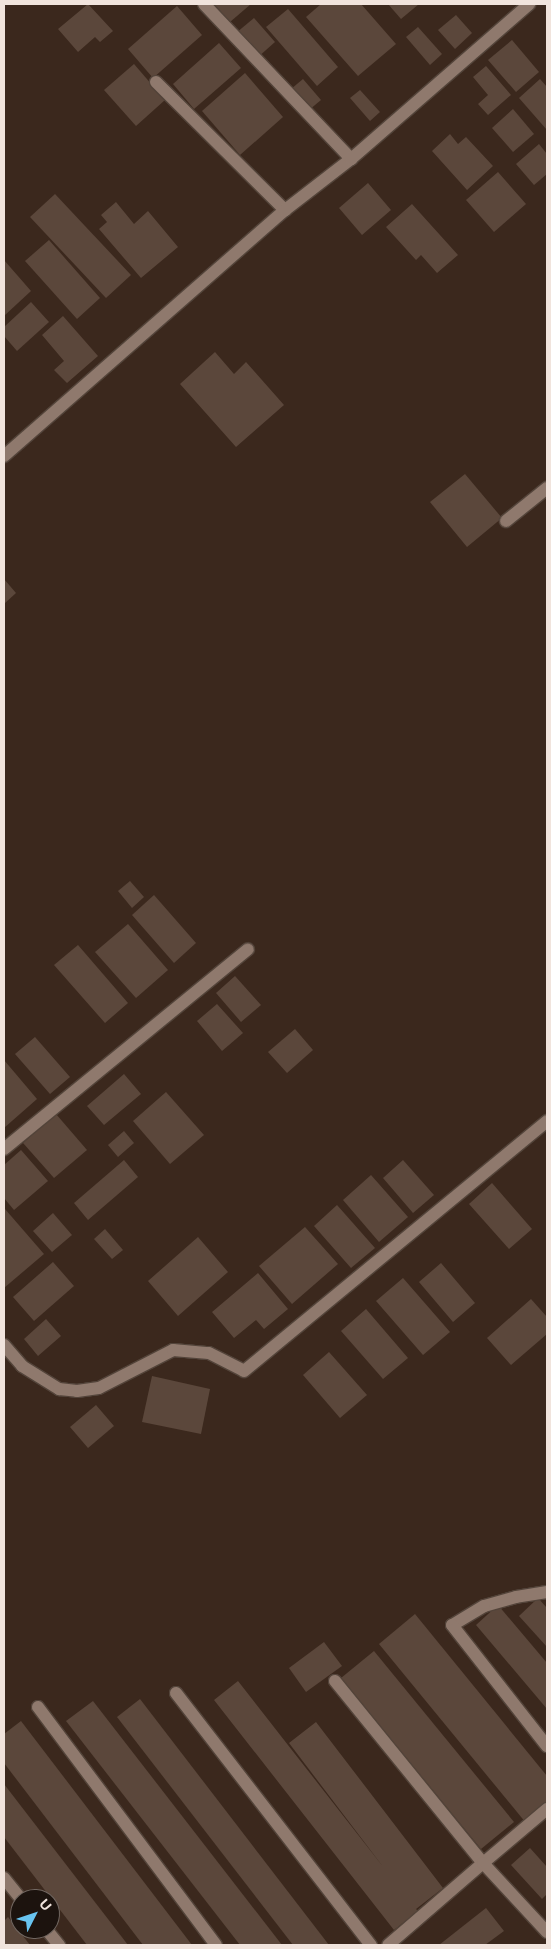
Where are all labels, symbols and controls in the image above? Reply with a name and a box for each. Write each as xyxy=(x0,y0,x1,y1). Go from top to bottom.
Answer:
north arrow xyxy=(10,1889,60,1939)
text: U xyxy=(36,1896,55,1914)

